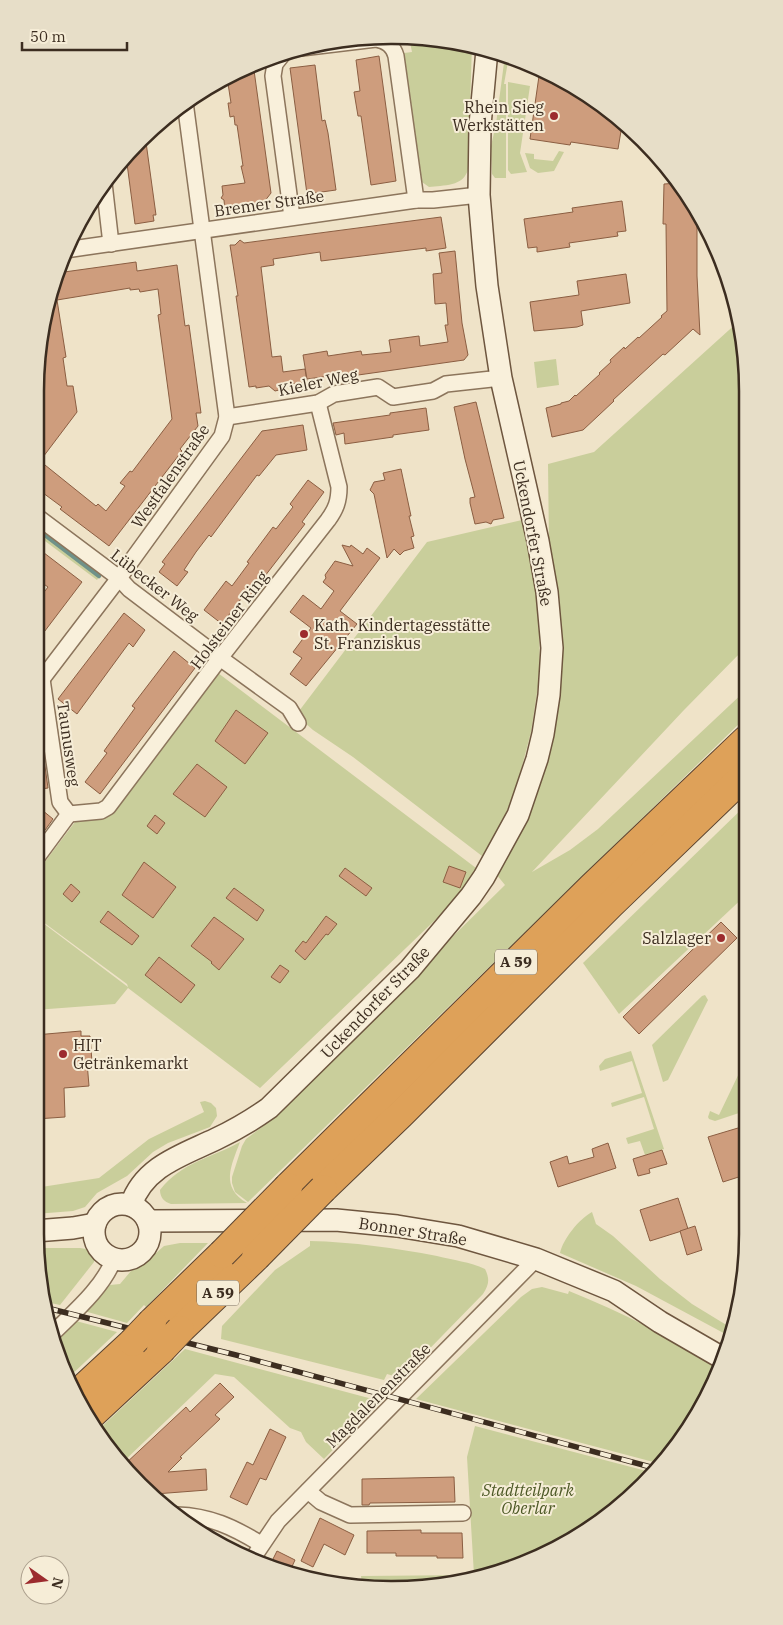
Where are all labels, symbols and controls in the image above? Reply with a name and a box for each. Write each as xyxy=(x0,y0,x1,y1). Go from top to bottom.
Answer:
scale bar xyxy=(22,20,128,52)
text: 50 m xyxy=(30,27,66,46)
place label: Rhein Sieg Werkstätten xyxy=(452,97,544,135)
marker: Rhein Sieg Werkstätten xyxy=(548,110,560,122)
street label: Bremer Straße xyxy=(213,185,325,221)
street label: Kieler Weg xyxy=(276,364,360,400)
street label: Westfalenstraße xyxy=(127,420,213,532)
street label: Uckendorfer Straße xyxy=(509,458,557,608)
street label: Lübecker Weg xyxy=(107,544,203,626)
street label: Holsteiner Ring xyxy=(186,567,273,673)
place label: Kath. Kindertagesstätte St. Franziskus xyxy=(314,615,490,653)
marker: Kath. Kindertagesstätte St. Franziskus xyxy=(298,628,310,640)
street label: Taunusweg xyxy=(53,700,85,788)
place label: Salzlager xyxy=(642,928,711,948)
marker: Salzlager xyxy=(715,932,727,944)
street label: Uckendorfer Straße xyxy=(316,942,434,1062)
road number: A 59 xyxy=(495,950,537,974)
place label: HIT Getränkemarkt xyxy=(73,1035,189,1073)
marker: HIT Getränkemarkt xyxy=(57,1048,69,1060)
street label: Bonner Straße xyxy=(357,1213,469,1249)
road number: A 59 xyxy=(197,1280,239,1306)
street label: Magdalenenstraße xyxy=(321,1338,435,1452)
park label: Stadtteilpark Oberlar xyxy=(481,1480,575,1518)
north arrow xyxy=(20,1555,70,1605)
text: N xyxy=(48,1576,68,1591)

